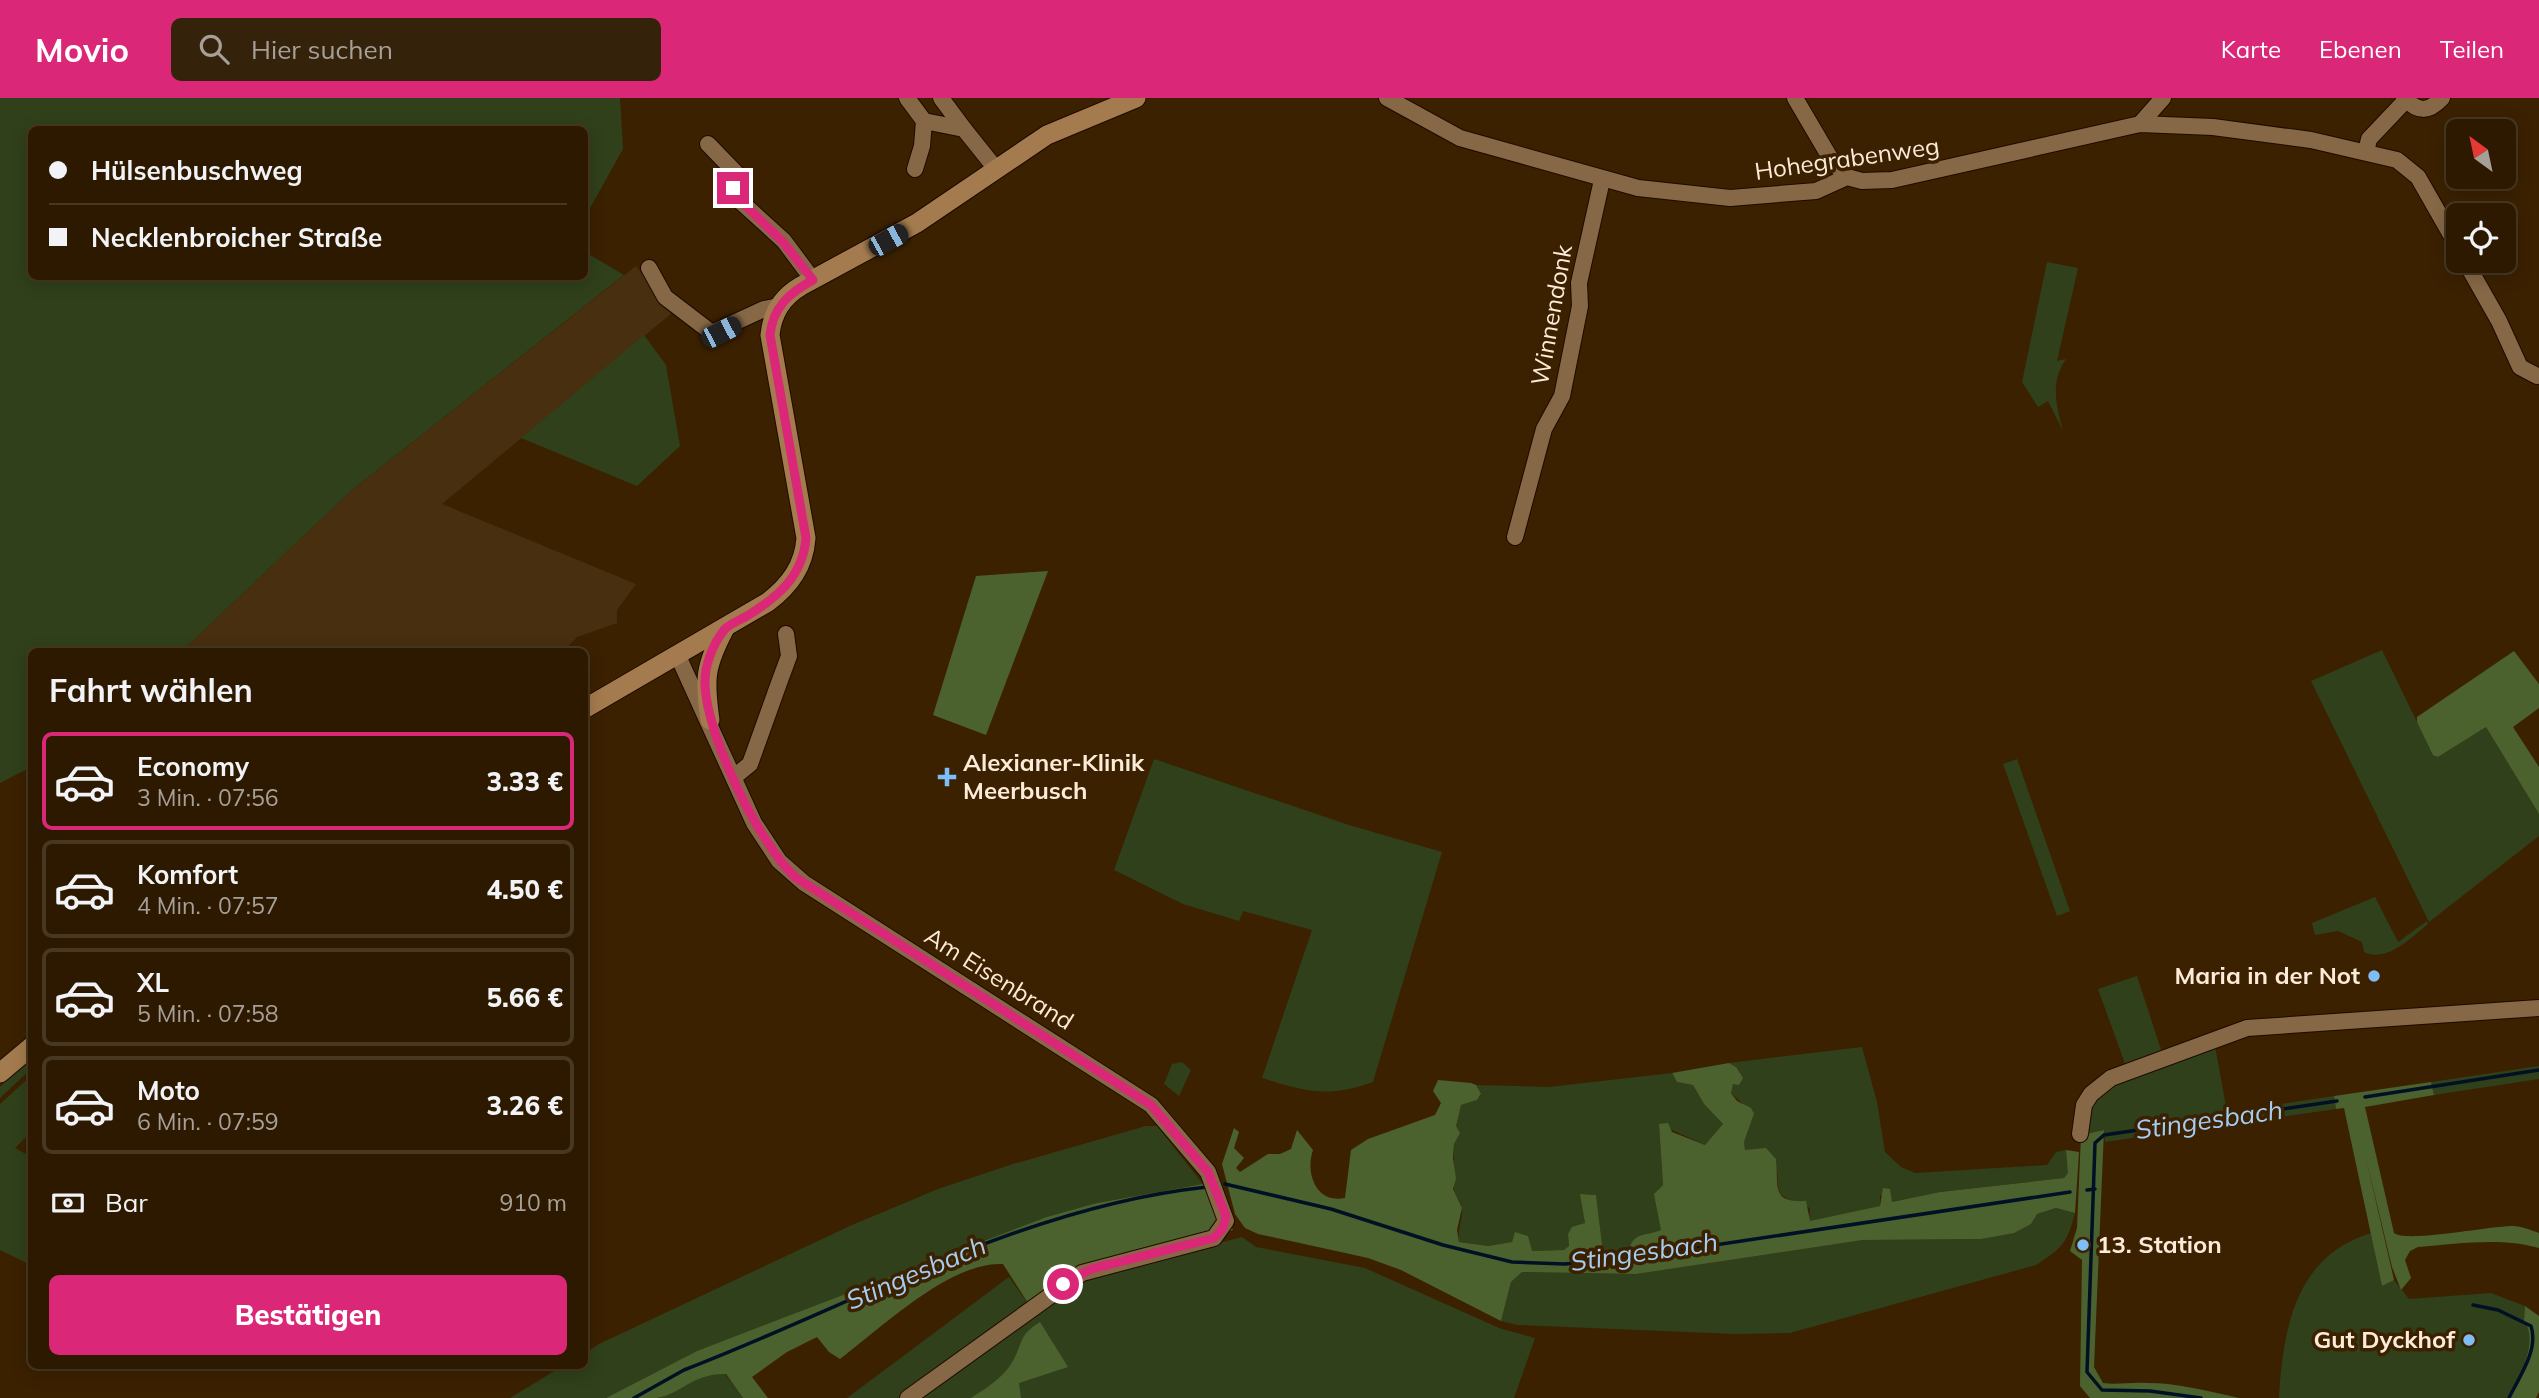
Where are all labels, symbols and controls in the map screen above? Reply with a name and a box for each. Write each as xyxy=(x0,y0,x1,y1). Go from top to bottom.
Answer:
search box xyxy=(171,18,661,81)
text: Movio xyxy=(35,29,129,70)
icon: search xyxy=(195,30,233,68)
text: Hier suchen xyxy=(251,33,393,66)
text: Karte xyxy=(2221,34,2281,64)
text: Ebenen xyxy=(2319,34,2402,64)
text: Teilen xyxy=(2440,34,2504,64)
north arrow xyxy=(2446,119,2516,189)
map controls xyxy=(2446,119,2516,273)
street label: Hohegrabenweg xyxy=(1753,130,1941,186)
text: Hülsenbuschweg xyxy=(91,154,303,187)
route end xyxy=(717,172,749,204)
button: locate xyxy=(2446,203,2516,273)
text: Necklenbroicher Straße xyxy=(91,221,382,254)
car xyxy=(865,221,912,259)
street label: Winnendonk xyxy=(1524,242,1578,387)
car xyxy=(698,313,745,351)
text: Fahrt wählen xyxy=(49,670,253,710)
place label: Alexianer-Klinik Meerbusch xyxy=(963,747,1145,805)
icon: car xyxy=(53,750,116,813)
text: Economy xyxy=(137,750,249,783)
text: 3.33 € xyxy=(487,765,563,798)
marker: Alexianer-Klinik Meerbusch xyxy=(937,767,957,787)
text: 3 Min. · 07:56 xyxy=(137,783,279,812)
icon: car xyxy=(53,858,116,921)
text: Komfort xyxy=(137,858,238,891)
text: 4.50 € xyxy=(487,873,563,906)
text: 4 Min. · 07:57 xyxy=(137,891,279,920)
street label: Am Eisenbrand xyxy=(920,920,1079,1036)
place label: Maria in der Not xyxy=(2174,960,2360,990)
icon: car xyxy=(53,966,116,1029)
text: XL xyxy=(137,966,169,999)
marker: Maria in der Not xyxy=(2366,968,2382,984)
text: 5.66 € xyxy=(487,981,563,1014)
text: 5 Min. · 07:58 xyxy=(137,999,279,1028)
icon: car xyxy=(53,1074,116,1137)
text: Moto xyxy=(137,1074,200,1107)
text: 3.26 € xyxy=(487,1089,563,1122)
water label: Stingesbach xyxy=(2133,1093,2285,1146)
text: 6 Min. · 07:59 xyxy=(137,1107,279,1136)
icon: cash xyxy=(49,1184,87,1222)
text: Bar xyxy=(105,1186,148,1219)
text: 910 m xyxy=(499,1188,567,1217)
water label: Stingesbach xyxy=(1568,1225,1720,1278)
water label: Stingesbach xyxy=(841,1228,991,1317)
place label: 13. Station xyxy=(2097,1229,2222,1259)
marker: 13. Station xyxy=(2075,1237,2091,1253)
route start xyxy=(1047,1268,1079,1300)
button: Bestätigen xyxy=(49,1275,567,1355)
place label: Gut Dyckhof xyxy=(2313,1324,2456,1354)
marker: Gut Dyckhof xyxy=(2461,1332,2477,1348)

